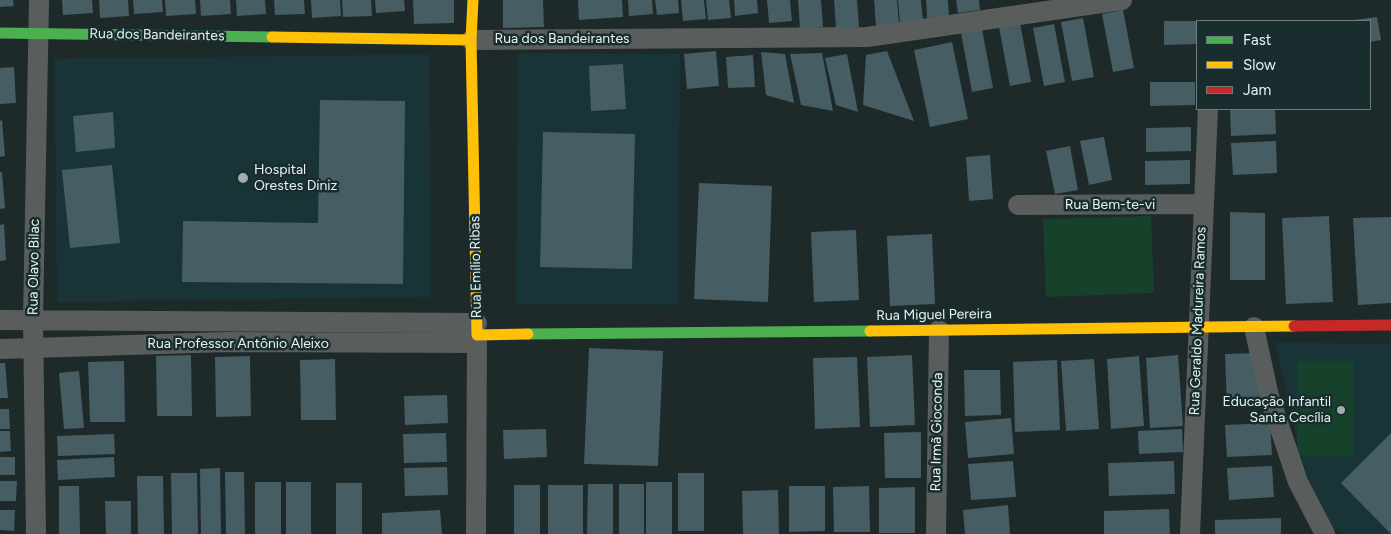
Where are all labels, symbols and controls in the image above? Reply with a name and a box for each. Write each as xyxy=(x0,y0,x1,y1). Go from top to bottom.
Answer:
legend xyxy=(1196,20,1371,110)
street label: Rua dos Bandeirantes xyxy=(89,25,225,45)
street label: Rua dos Bandeirantes xyxy=(494,31,630,47)
text: Fast xyxy=(1243,31,1271,49)
text: Slow xyxy=(1243,56,1276,74)
text: Jam xyxy=(1243,81,1271,99)
place label: Hospital Orestes Diniz xyxy=(254,162,337,194)
marker: Hospital Orestes Diniz xyxy=(236,171,250,185)
street label: Rua Bem-te-vi xyxy=(1065,197,1155,213)
street label: Rua Emílio Ribas xyxy=(467,216,485,318)
street label: Rua Olavo Bilac xyxy=(25,219,43,315)
street label: Rua Geraldo Madureira Ramos xyxy=(1186,226,1210,416)
street label: Rua Miguel Pereira xyxy=(876,306,992,324)
street label: Rua Professor Antônio Aleixo xyxy=(147,336,329,352)
street label: Rua Irmã Gioconda xyxy=(928,372,946,492)
place label: Educação Infantil Santa Cecília xyxy=(1222,394,1331,427)
marker: Educação Infantil Santa Cecília xyxy=(1335,404,1347,416)

